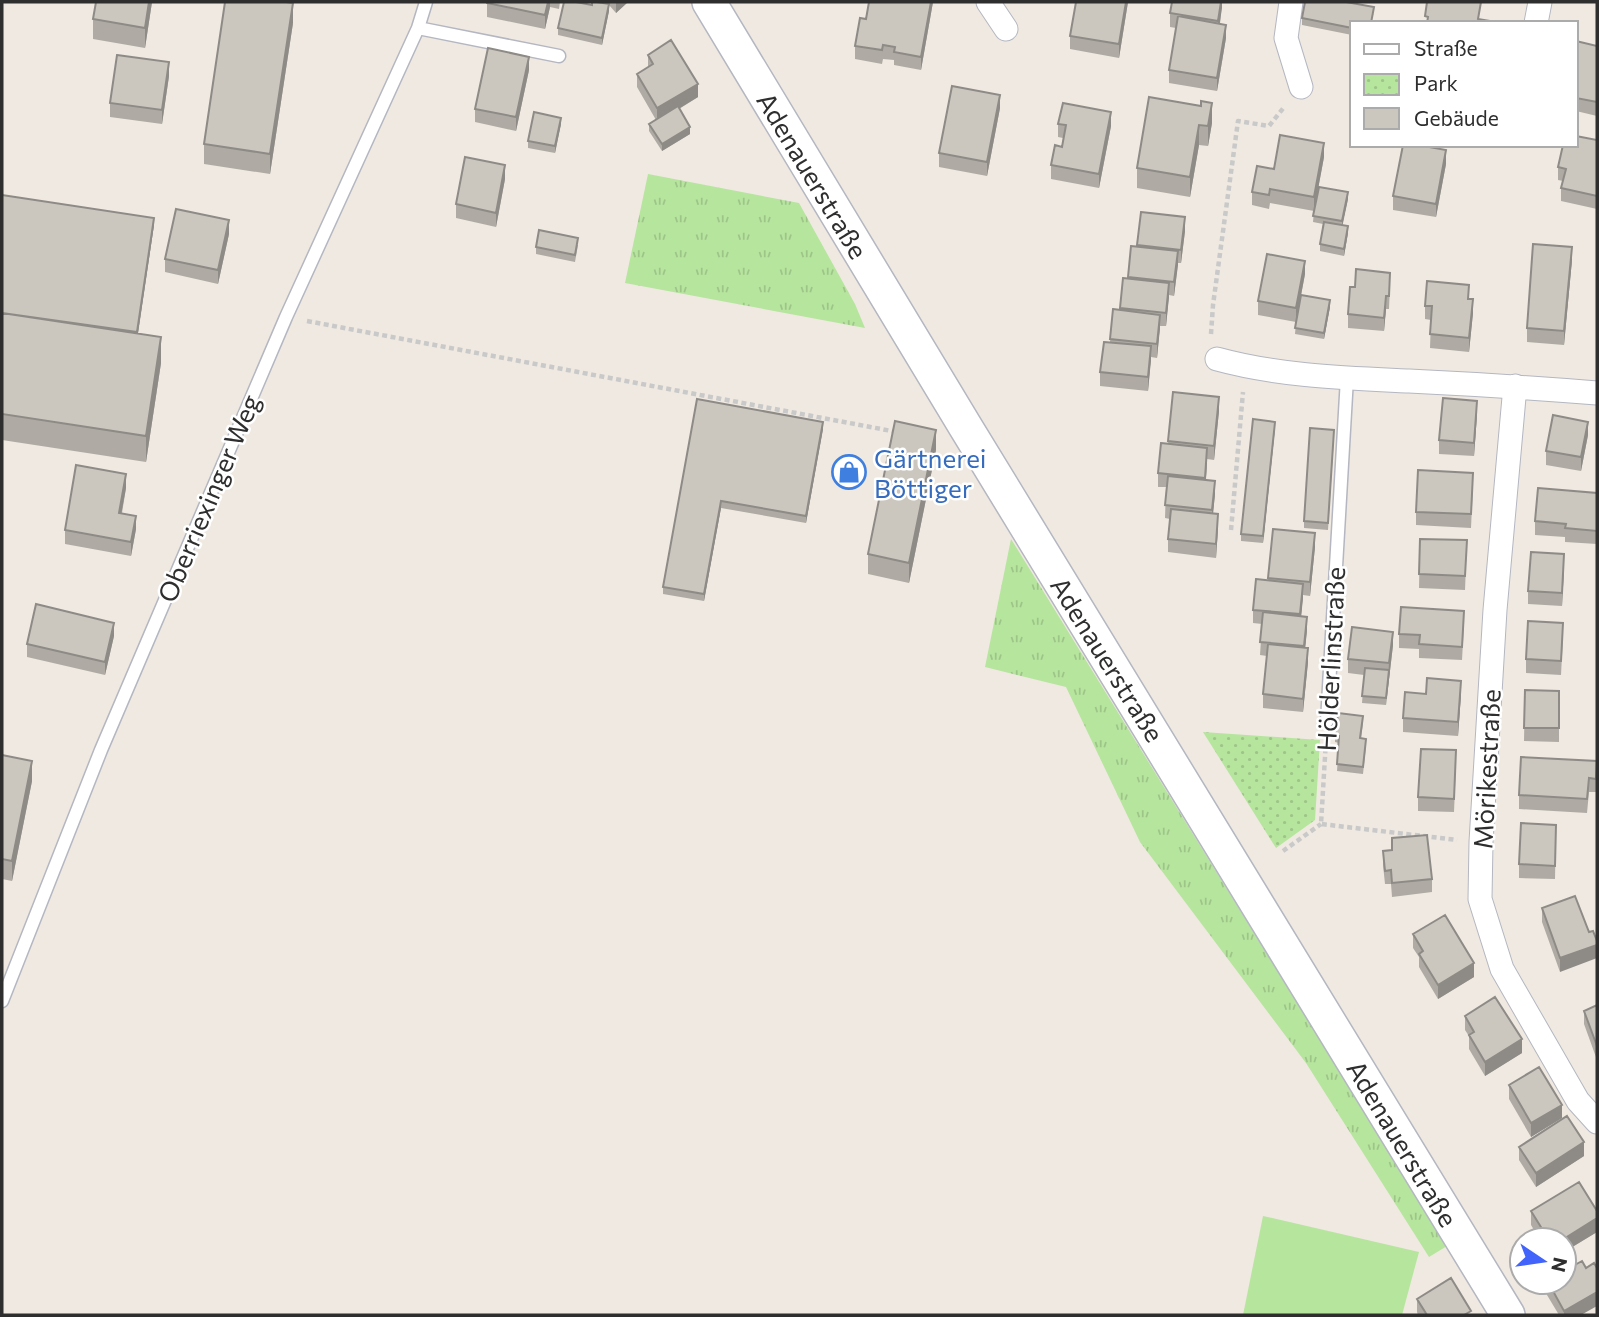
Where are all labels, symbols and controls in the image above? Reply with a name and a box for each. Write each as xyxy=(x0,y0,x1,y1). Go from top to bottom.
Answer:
legend xyxy=(1350,21,1578,147)
text: Straße xyxy=(1414,35,1478,60)
text: Park xyxy=(1414,70,1458,95)
street label: Adenauerstraße xyxy=(751,86,875,264)
text: Gebäude xyxy=(1414,105,1499,130)
street label: Oberriexinger Weg xyxy=(150,390,266,606)
place label: Gärtnerei Böttiger xyxy=(874,442,987,503)
shop icon: Gärtnerei Böttiger xyxy=(830,453,868,491)
street label: Hölderlinstraße xyxy=(1310,566,1350,752)
street label: Adenauerstraße xyxy=(1045,571,1171,747)
street label: Mörikestraße xyxy=(1466,688,1506,850)
street label: Adenauerstraße xyxy=(1341,1054,1465,1232)
north arrow xyxy=(1508,1226,1578,1296)
text: N xyxy=(1547,1255,1573,1274)

